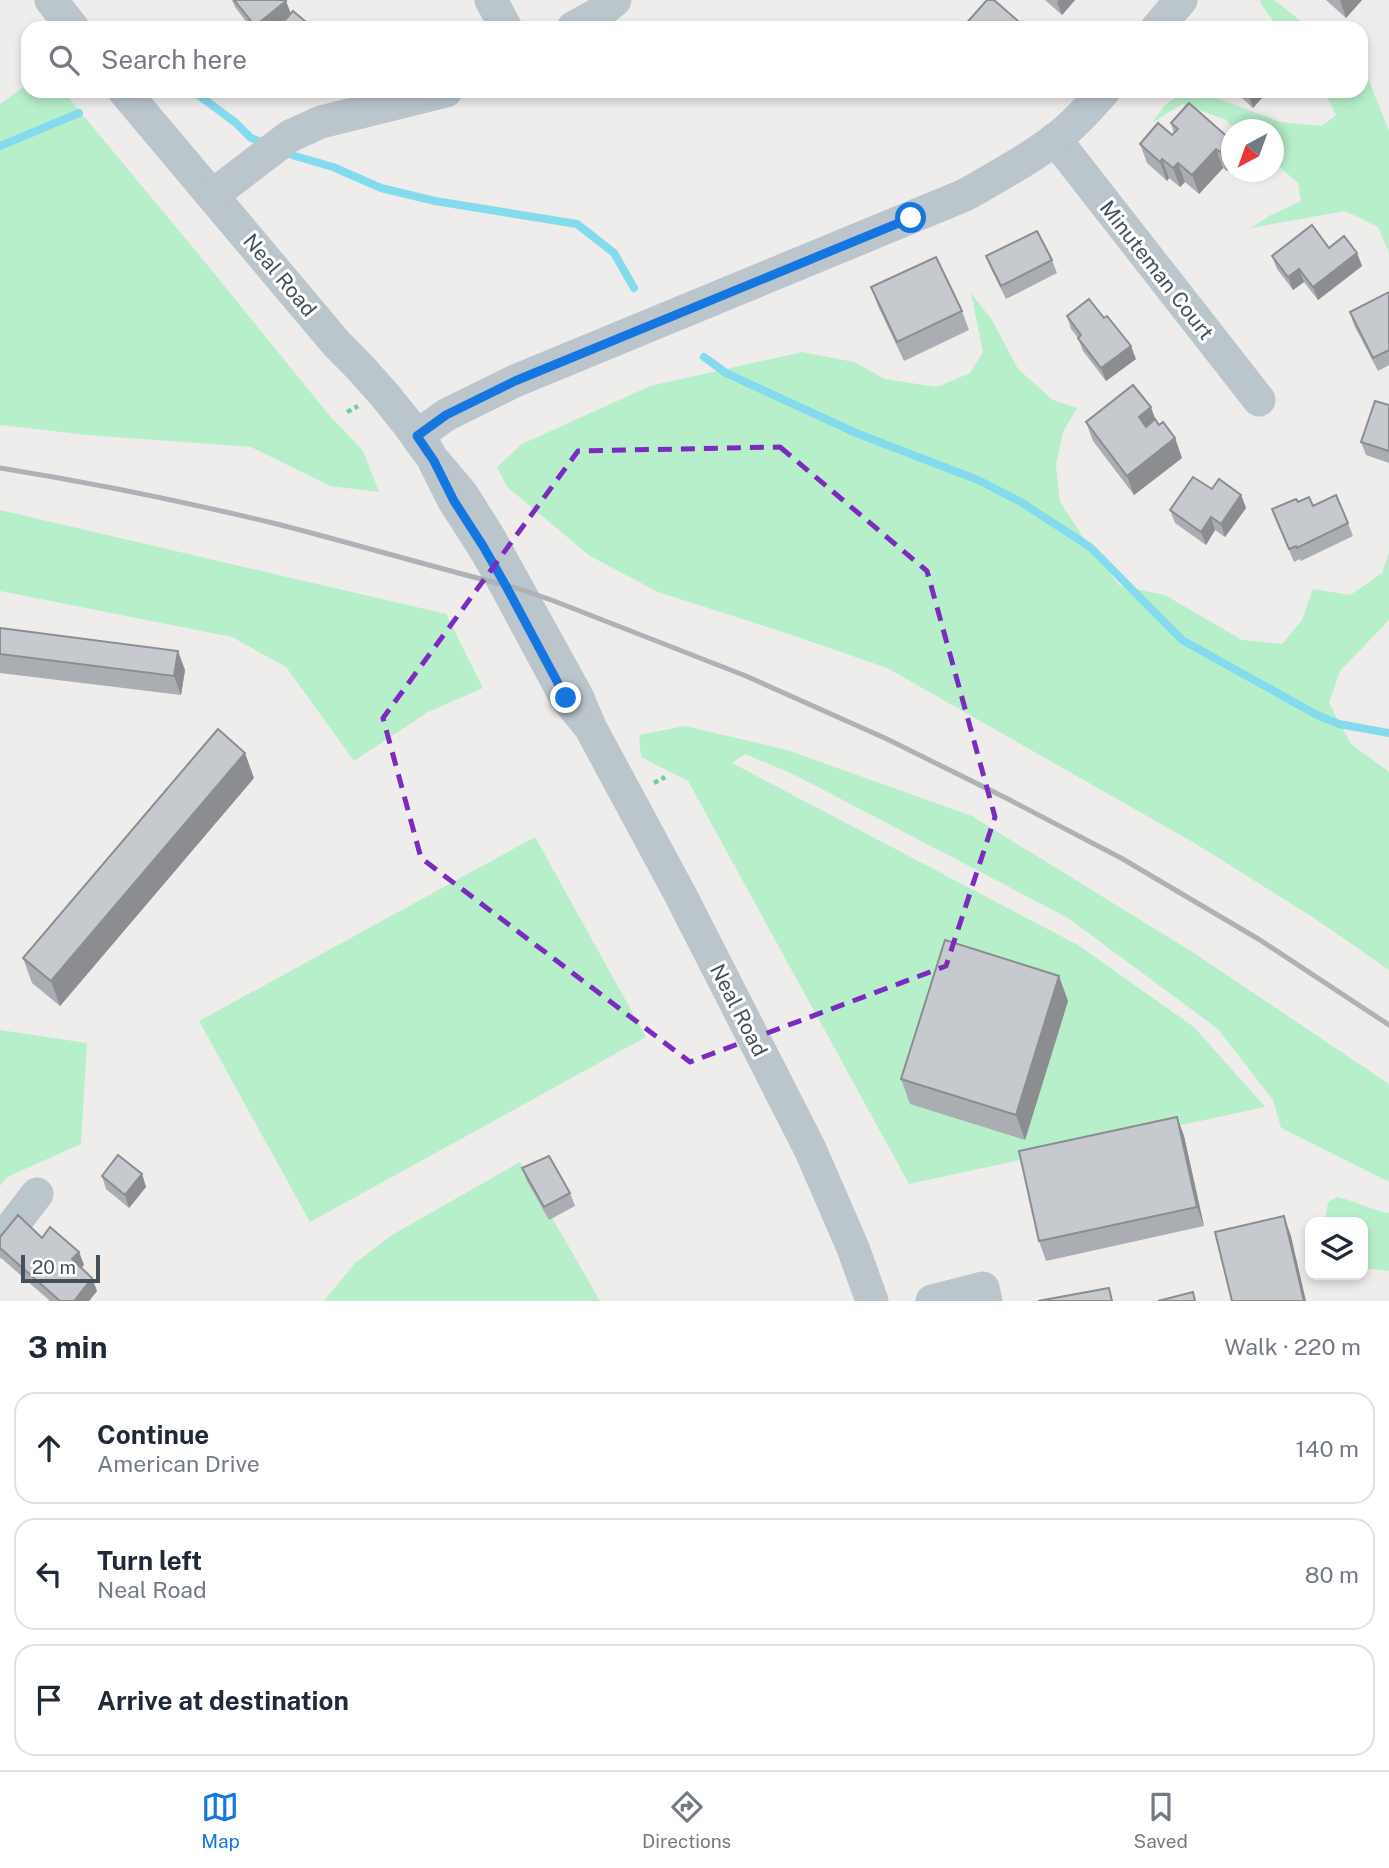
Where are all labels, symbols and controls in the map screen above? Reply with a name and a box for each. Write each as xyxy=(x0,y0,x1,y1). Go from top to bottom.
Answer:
search box xyxy=(21,21,1368,98)
icon: search xyxy=(45,41,83,79)
text: Search here xyxy=(101,44,247,75)
north arrow xyxy=(1221,119,1284,182)
street label: Minuteman Court xyxy=(1095,195,1219,345)
route start xyxy=(895,202,926,233)
street label: Neal Road xyxy=(238,229,322,321)
route end xyxy=(550,682,581,713)
street label: Neal Road xyxy=(705,960,773,1060)
map controls xyxy=(1305,1217,1368,1280)
button: layers xyxy=(1305,1217,1368,1280)
scale bar xyxy=(21,1252,100,1284)
text: 20 m xyxy=(32,1256,76,1278)
text: 3 min xyxy=(28,1329,107,1365)
text: Walk · 220 m xyxy=(1224,1333,1361,1360)
text: Continue xyxy=(97,1419,209,1450)
icon: ahead xyxy=(30,1429,68,1467)
text: 140 m xyxy=(1296,1435,1359,1462)
text: American Drive xyxy=(97,1450,260,1477)
text: Turn left xyxy=(97,1545,202,1576)
icon: left xyxy=(30,1555,68,1593)
text: 80 m xyxy=(1305,1561,1359,1588)
text: Neal Road xyxy=(97,1576,207,1603)
icon: arrive xyxy=(30,1681,68,1719)
text: Arrive at destination xyxy=(97,1685,349,1716)
tab: Map xyxy=(201,1788,240,1852)
tab: Directions xyxy=(642,1788,731,1852)
tab: Saved xyxy=(1134,1788,1188,1852)

